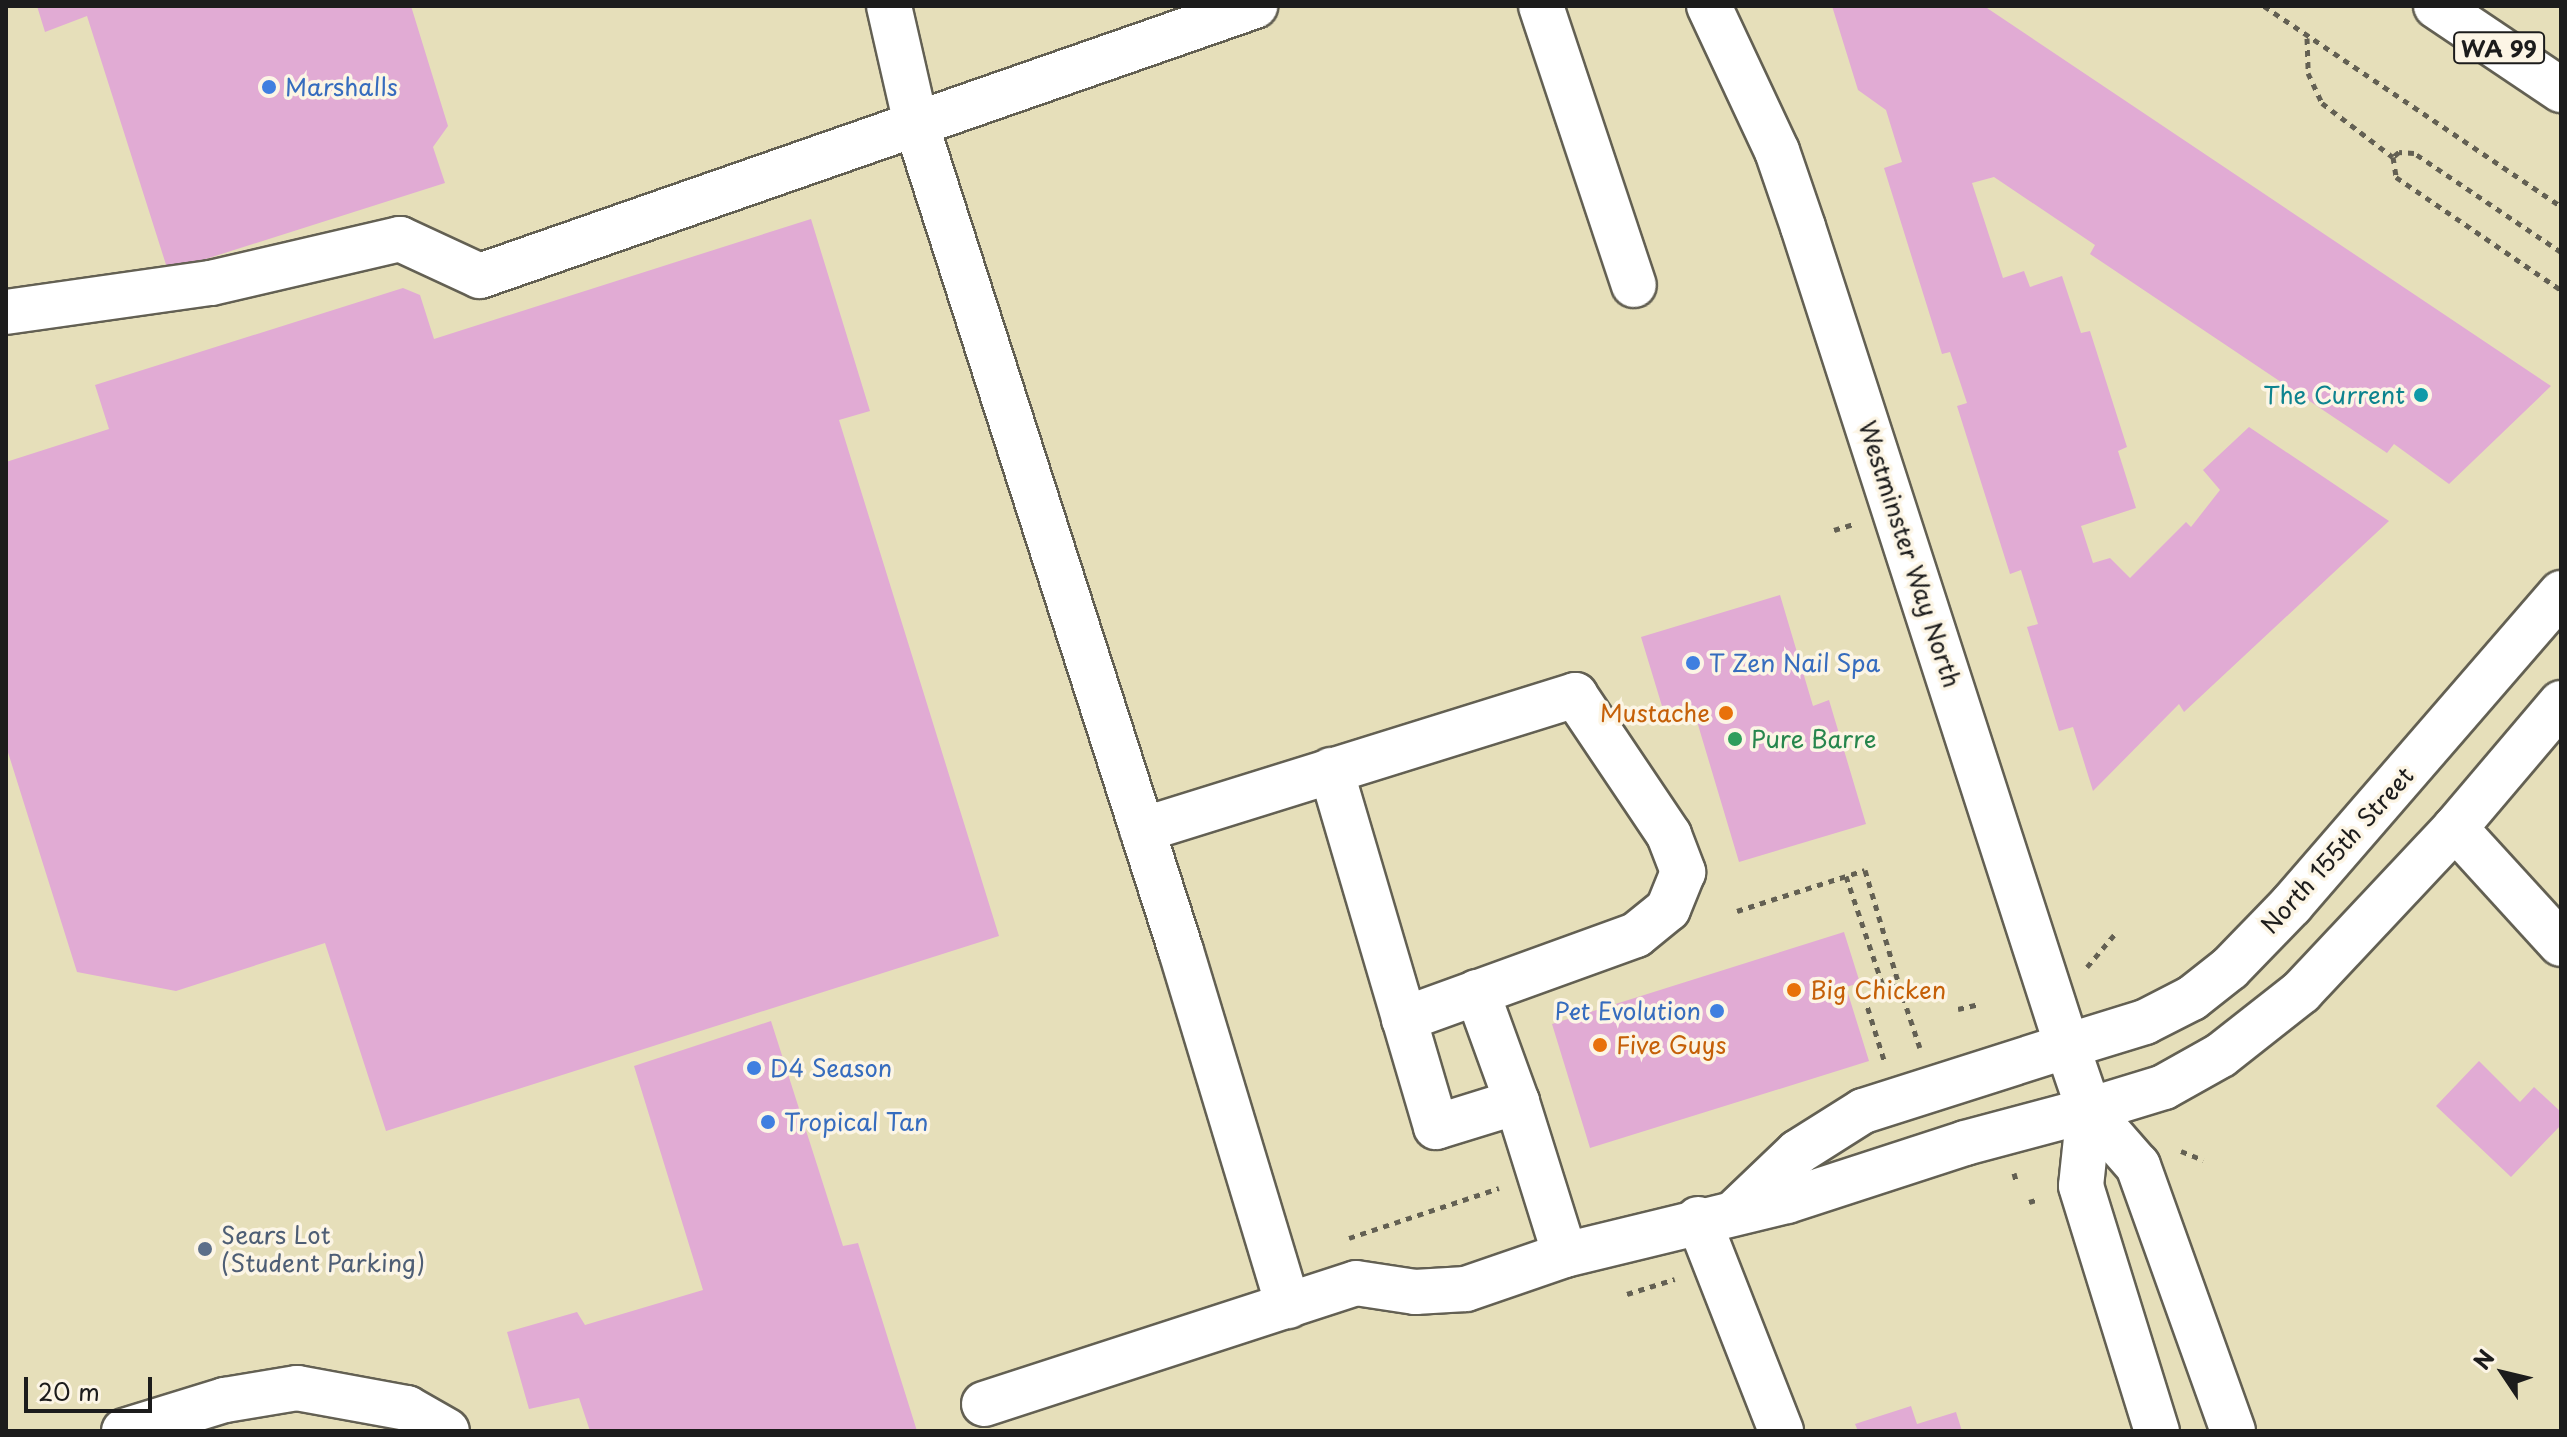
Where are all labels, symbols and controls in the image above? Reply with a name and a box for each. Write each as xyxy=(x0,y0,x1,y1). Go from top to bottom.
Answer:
road number: WA 99 xyxy=(2453,30,2545,66)
place label: Marshalls xyxy=(285,73,398,101)
marker: Marshalls xyxy=(260,78,278,96)
place label: The Current xyxy=(2263,381,2405,409)
marker: The Current xyxy=(2412,386,2430,404)
street label: Westminster Way North xyxy=(1853,417,1967,691)
place label: T Zen Nail Spa xyxy=(1709,649,1881,677)
marker: T Zen Nail Spa xyxy=(1684,654,1702,672)
place label: Mustache xyxy=(1600,699,1710,727)
marker: Mustache xyxy=(1717,704,1735,722)
place label: Pure Barre xyxy=(1751,725,1877,753)
marker: Pure Barre xyxy=(1726,730,1744,748)
street label: North 155th Street xyxy=(2253,759,2421,941)
place label: Big Chicken xyxy=(1810,976,1946,1004)
marker: Big Chicken xyxy=(1785,981,1803,999)
place label: Pet Evolution xyxy=(1552,997,1701,1025)
marker: Pet Evolution xyxy=(1708,1002,1726,1020)
place label: Five Guys xyxy=(1616,1031,1726,1059)
marker: Five Guys xyxy=(1591,1036,1609,1054)
place label: D4 Season xyxy=(770,1054,894,1082)
marker: D4 Season xyxy=(745,1059,763,1077)
place label: Tropical Tan xyxy=(784,1108,929,1136)
marker: Tropical Tan xyxy=(759,1113,777,1131)
place label: Sears Lot (Student Parking) xyxy=(221,1221,426,1277)
marker: Sears Lot (Student Parking) xyxy=(196,1240,214,1258)
north arrow xyxy=(2463,1333,2543,1413)
text: N xyxy=(2464,1342,2501,1376)
scale bar xyxy=(28,1361,156,1411)
text: 20 m xyxy=(38,1373,100,1409)

